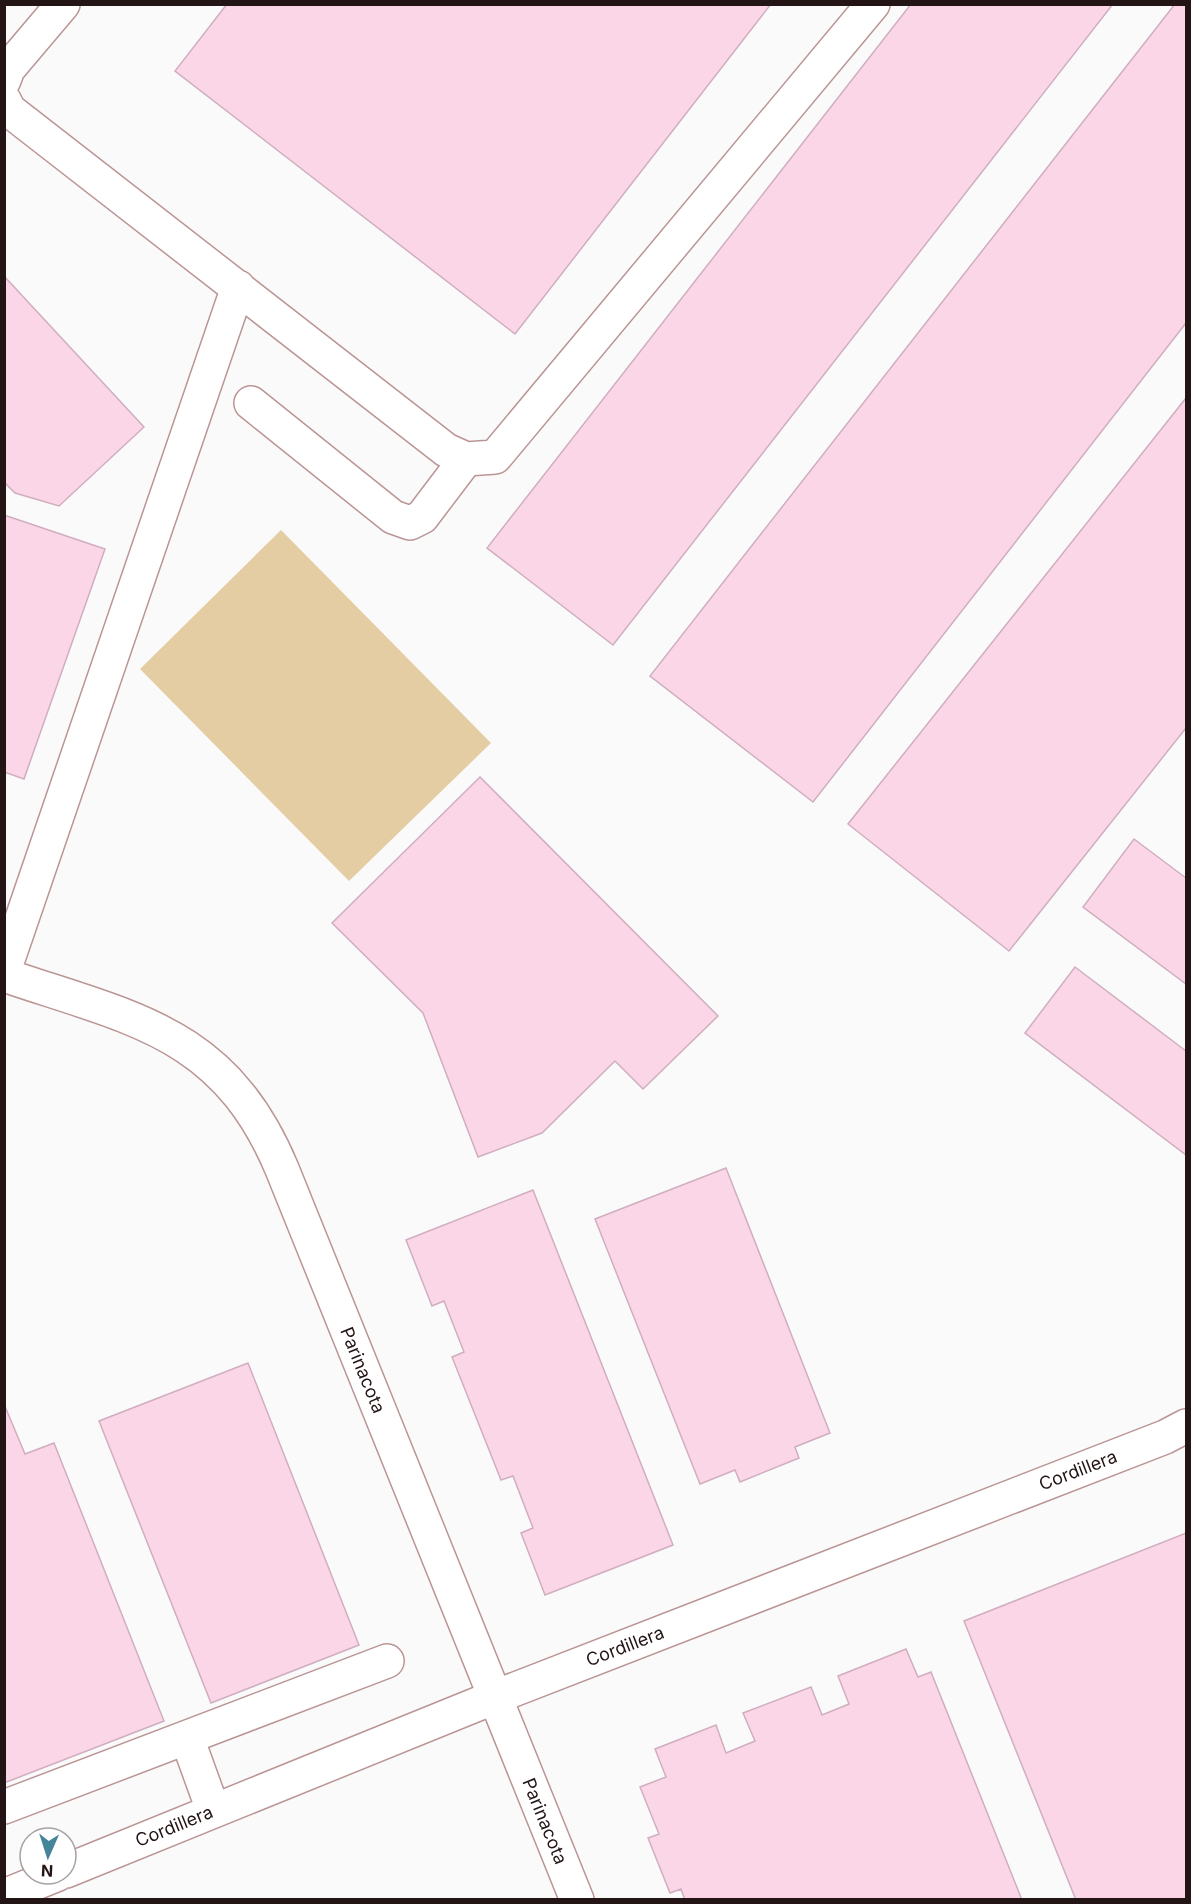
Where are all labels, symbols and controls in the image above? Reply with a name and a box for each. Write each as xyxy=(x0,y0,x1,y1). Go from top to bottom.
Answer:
street label: Parinacota xyxy=(336,1324,390,1416)
street label: Cordillera xyxy=(1036,1446,1120,1494)
street label: Cordillera xyxy=(583,1622,667,1670)
street label: Parinacota xyxy=(518,1775,572,1867)
street label: Cordillera xyxy=(132,1801,216,1851)
north arrow xyxy=(18,1826,78,1886)
text: N xyxy=(41,1861,54,1881)

